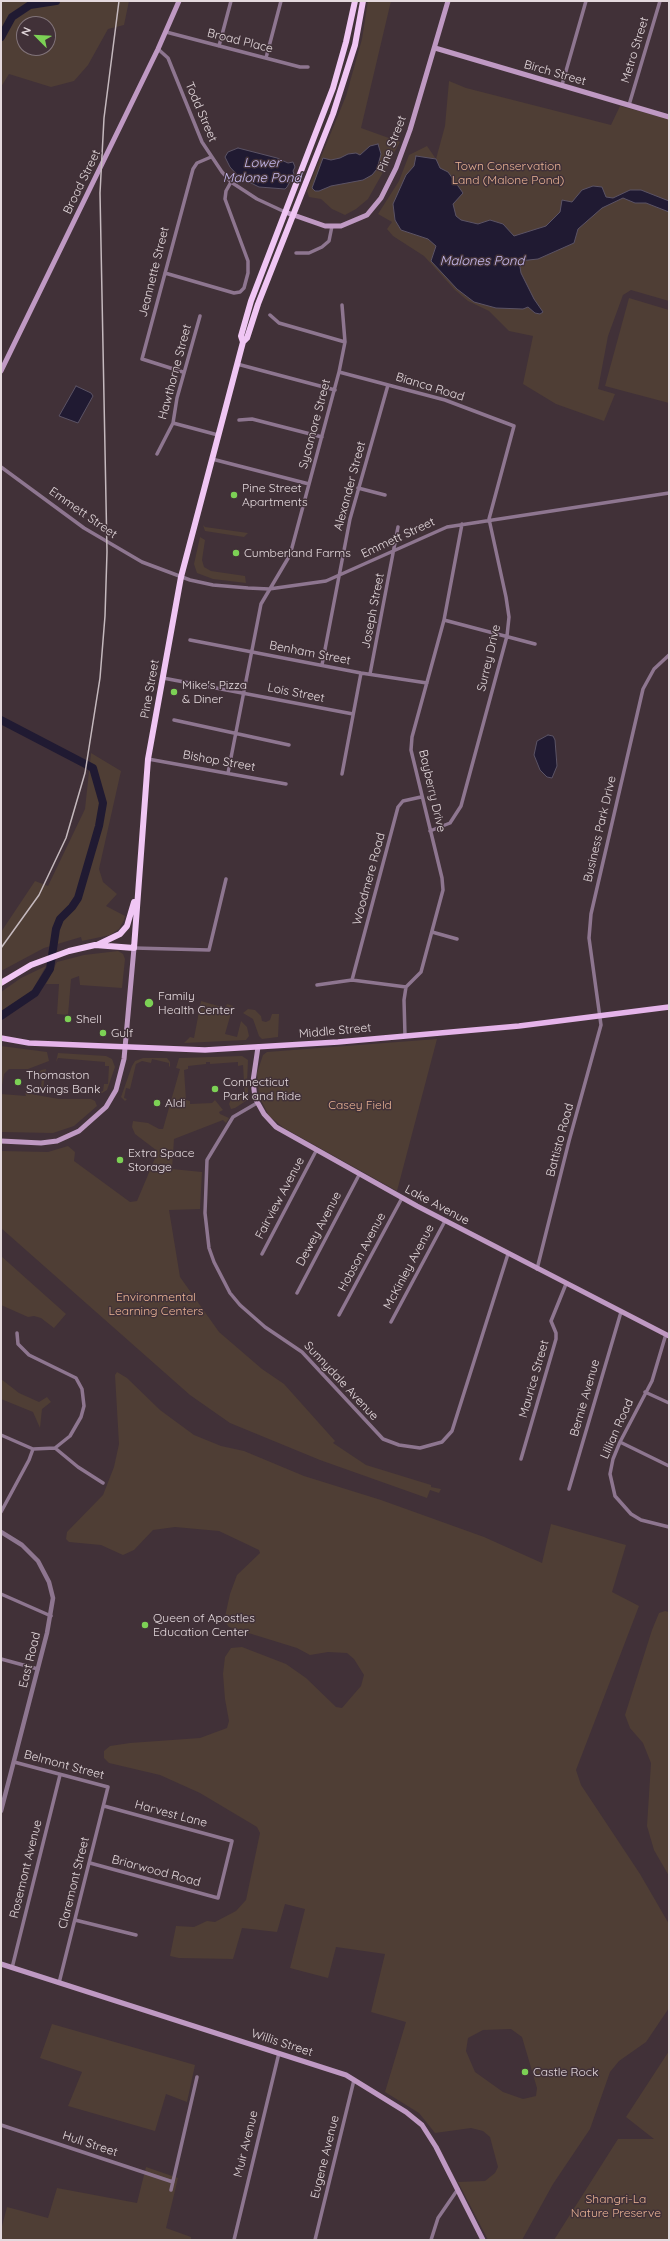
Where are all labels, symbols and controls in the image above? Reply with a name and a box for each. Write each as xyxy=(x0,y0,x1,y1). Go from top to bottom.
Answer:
street label: Metro Street xyxy=(618,15,652,85)
north arrow xyxy=(16,16,56,56)
text: N xyxy=(18,25,34,38)
street label: Broad Place xyxy=(206,26,274,56)
street label: Birch Street xyxy=(522,57,588,89)
street label: Todd Street xyxy=(182,80,220,144)
street label: Pine Street xyxy=(375,114,409,174)
street label: Broad Street xyxy=(60,147,104,217)
water label: Lower Malone Pond xyxy=(223,155,301,186)
park label: Town Conservation Land (Malone Pond) xyxy=(452,159,564,187)
street label: Jeannette Street xyxy=(136,225,172,319)
water label: Malones Pond xyxy=(440,253,524,269)
street label: Hawthorne Street xyxy=(155,323,195,421)
street label: Bianca Road xyxy=(394,370,466,404)
street label: Sycamore Street xyxy=(296,378,334,470)
street label: Alexander Street xyxy=(331,440,369,532)
place label: Pine Street Apartments xyxy=(242,481,308,509)
street label: Emmett Street xyxy=(46,484,120,542)
marker: Pine Street Apartments xyxy=(229,490,239,500)
street label: Emmett Street xyxy=(359,515,437,561)
place label: Cumberland Farms xyxy=(244,546,351,560)
marker: Cumberland Farms xyxy=(231,548,241,558)
street label: Joseph Street xyxy=(359,572,387,650)
street label: Surrey Drive xyxy=(474,623,504,693)
street label: Benham Street xyxy=(268,638,352,668)
street label: Pine Street xyxy=(138,658,162,720)
place label: Mike's Pizza & Diner xyxy=(182,678,247,706)
street label: Lois Street xyxy=(266,680,326,706)
marker: Mike's Pizza & Diner xyxy=(169,687,179,697)
street label: Bishop Street xyxy=(182,748,256,774)
street label: Bayberry Drive xyxy=(416,748,448,834)
street label: Business Park Drive xyxy=(581,774,619,884)
street label: Woodmere Road xyxy=(350,831,388,927)
place label: Family Health Center xyxy=(158,989,235,1017)
marker: Family Health Center xyxy=(143,997,155,1009)
place label: Shell xyxy=(76,1012,102,1026)
marker: Shell xyxy=(63,1014,73,1024)
street label: Middle Street xyxy=(298,1021,372,1041)
place label: Gulf xyxy=(111,1026,133,1040)
marker: Gulf xyxy=(98,1028,108,1038)
place label: Thomaston Savings Bank xyxy=(26,1068,100,1096)
place label: Connecticut Park and Ride xyxy=(223,1075,301,1103)
marker: Thomaston Savings Bank xyxy=(13,1077,23,1087)
marker: Connecticut Park and Ride xyxy=(210,1084,220,1094)
place label: Aldi xyxy=(165,1096,185,1110)
marker: Aldi xyxy=(152,1098,162,1108)
park label: Casey Field xyxy=(328,1098,392,1112)
street label: Battisto Road xyxy=(543,1102,577,1178)
place label: Extra Space Storage xyxy=(128,1146,195,1174)
marker: Extra Space Storage xyxy=(115,1155,125,1165)
street label: Fairview Avenue xyxy=(252,1155,308,1241)
street label: Lake Avenue xyxy=(402,1182,472,1228)
street label: Dewey Avenue xyxy=(293,1189,345,1269)
street label: Hobson Avenue xyxy=(335,1210,389,1294)
street label: McKinley Avenue xyxy=(381,1222,437,1312)
park label: Environmental Learning Centers xyxy=(109,1290,203,1318)
street label: Maurice Street xyxy=(516,1338,552,1420)
street label: Sunnydale Avenue xyxy=(301,1339,381,1423)
street label: Bernie Avenue xyxy=(567,1358,603,1438)
street label: Lillian Road xyxy=(597,1397,637,1461)
place label: Queen of Apostles Education Center xyxy=(153,1611,255,1639)
marker: Queen of Apostles Education Center xyxy=(140,1620,150,1630)
street label: East Road xyxy=(16,1631,44,1689)
street label: Belmont Street xyxy=(22,1747,106,1783)
street label: Harvest Lane xyxy=(133,1797,209,1831)
street label: Rosemont Avenue xyxy=(7,1818,45,1920)
street label: Claremont Street xyxy=(56,1836,92,1930)
street label: Briarwood Road xyxy=(110,1852,202,1890)
street label: Willis Street xyxy=(249,2026,315,2060)
place label: Castle Rock xyxy=(533,2065,598,2079)
marker: Castle Rock xyxy=(520,2067,530,2077)
street label: Muir Avenue xyxy=(231,2109,261,2179)
street label: Eugene Avenue xyxy=(308,2114,342,2200)
street label: Hull Street xyxy=(61,2128,119,2160)
park label: Shangri-La Nature Preserve xyxy=(571,2192,661,2220)

